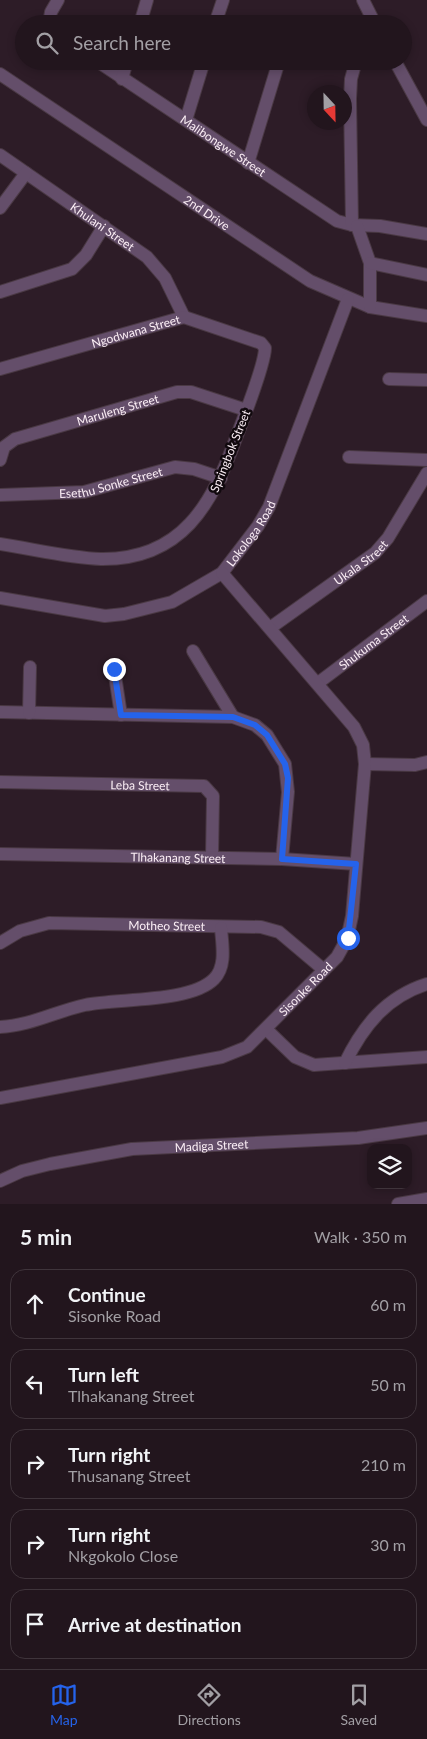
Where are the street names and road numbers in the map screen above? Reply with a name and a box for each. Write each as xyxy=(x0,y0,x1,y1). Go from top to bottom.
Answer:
street label: Malibongwe Street xyxy=(178,111,270,180)
street label: 2nd Drive xyxy=(181,192,233,233)
street label: Khulani Street xyxy=(68,199,138,254)
street label: Ngodwana Street xyxy=(90,311,182,350)
street label: Maruleng Street xyxy=(75,390,161,428)
street label: Springbok Street xyxy=(207,407,254,494)
street label: Esethu Sonke Street xyxy=(59,463,165,500)
street label: Lokologa Road xyxy=(223,498,278,569)
street label: Ukala Street xyxy=(331,536,391,588)
street label: Shukuma Street xyxy=(335,610,411,673)
street label: Leba Street xyxy=(110,777,171,793)
street label: Tlhakanang Street xyxy=(130,849,226,866)
street label: Motheo Street xyxy=(128,917,206,933)
street label: Sisonke Road xyxy=(275,959,335,1019)
street label: Madiga Street xyxy=(174,1136,249,1154)

